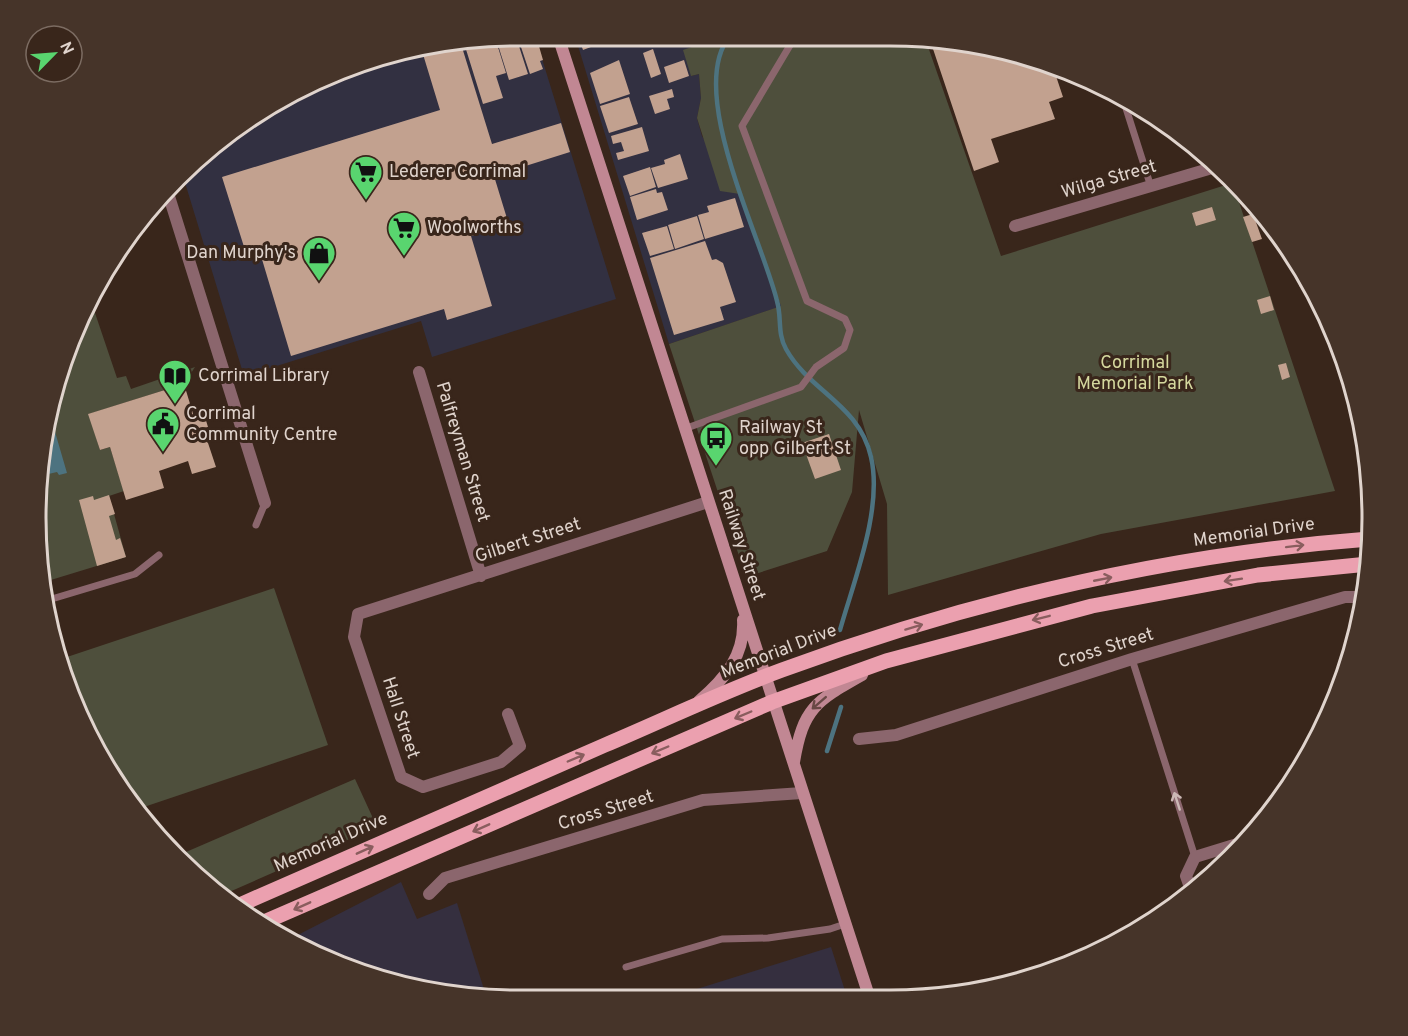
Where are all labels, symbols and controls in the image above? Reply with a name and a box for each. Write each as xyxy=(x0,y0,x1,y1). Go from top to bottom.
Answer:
north arrow xyxy=(24,24,84,84)
text: N xyxy=(54,39,77,58)
supermarket icon: Lederer Corrimal xyxy=(348,154,384,201)
street label: Wilga Street xyxy=(1059,155,1159,205)
place label: Lederer Corrimal xyxy=(389,161,526,184)
supermarket icon: Woolworths xyxy=(386,210,422,257)
place label: Woolworths xyxy=(427,217,522,240)
shop icon: Dan Murphy's xyxy=(301,235,337,282)
place label: Dan Murphy's xyxy=(186,242,296,265)
park label: Corrimal Memorial Park xyxy=(1077,352,1193,396)
library icon: Corrimal Library xyxy=(157,358,193,405)
place label: Corrimal Library xyxy=(198,365,330,388)
street label: Palfreyman Street xyxy=(430,379,494,525)
place label: Corrimal Community Centre xyxy=(186,403,337,447)
public building icon: Corrimal Community Centre xyxy=(145,406,181,453)
place label: Railway St opp Gilbert St xyxy=(739,417,851,461)
bus stop icon: Railway St opp Gilbert St xyxy=(698,420,734,467)
street label: Railway Street xyxy=(712,486,770,604)
street label: Gilbert Street xyxy=(472,513,584,569)
street label: Memorial Drive xyxy=(1192,513,1316,553)
one-way arrow xyxy=(1285,541,1305,552)
one-way arrow xyxy=(1093,573,1113,584)
one-way arrow xyxy=(1223,574,1243,585)
one-way arrow xyxy=(1032,613,1052,624)
street label: Memorial Drive xyxy=(718,619,840,685)
one-way arrow xyxy=(904,621,923,632)
street label: Cross Street xyxy=(1055,624,1157,674)
street label: Hall Street xyxy=(376,674,424,762)
one-way arrow xyxy=(812,696,827,710)
one-way arrow xyxy=(734,709,752,721)
one-way arrow xyxy=(651,745,669,757)
one-way arrow xyxy=(567,752,585,763)
street label: Cross Street xyxy=(555,786,657,836)
one-way arrow xyxy=(1171,792,1182,811)
street label: Memorial Drive xyxy=(270,808,392,878)
one-way arrow xyxy=(472,823,490,834)
one-way arrow xyxy=(356,843,374,855)
one-way arrow xyxy=(293,901,311,912)

